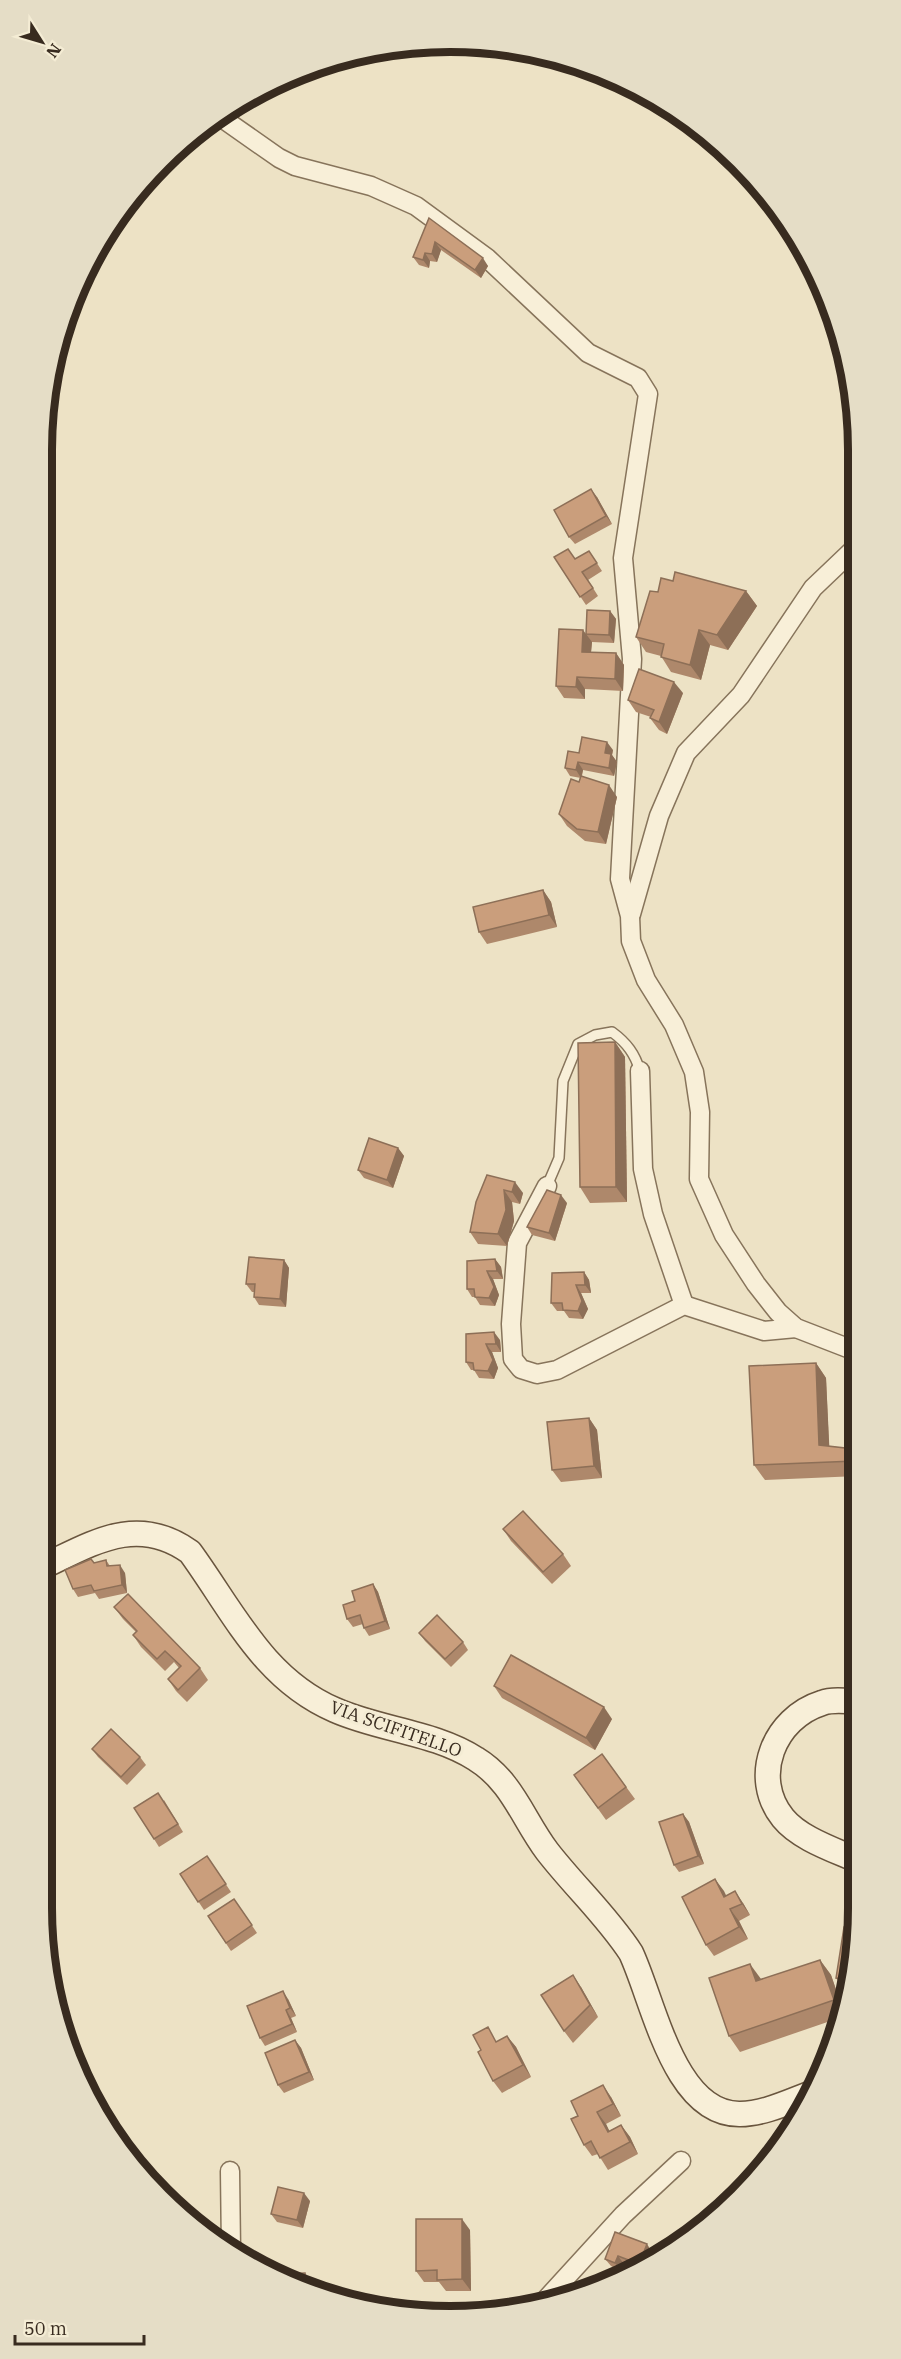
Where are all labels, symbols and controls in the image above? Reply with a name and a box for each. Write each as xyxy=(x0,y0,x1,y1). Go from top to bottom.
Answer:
north arrow xyxy=(12,12,72,72)
text: N xyxy=(42,40,66,62)
street label: VIA SCIFITELLO xyxy=(327,1695,465,1762)
scale bar xyxy=(15,2308,144,2346)
text: 50 m xyxy=(24,2317,67,2340)

